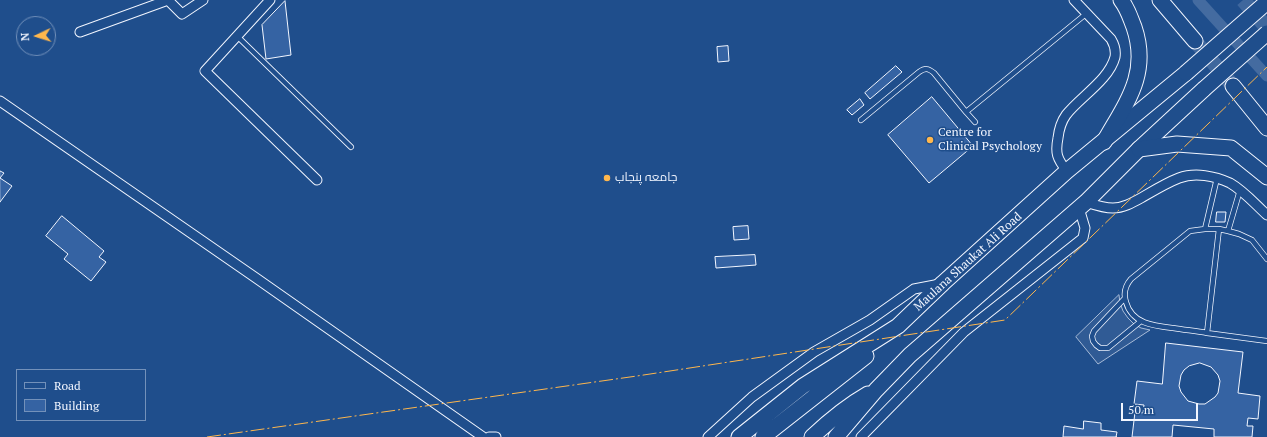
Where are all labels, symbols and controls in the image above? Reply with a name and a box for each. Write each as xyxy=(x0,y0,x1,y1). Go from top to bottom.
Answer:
north arrow xyxy=(16,16,56,56)
text: N xyxy=(18,32,32,41)
place label: Centre for Clinical Psychology xyxy=(938,126,1042,154)
marker: Centre for Clinical Psychology xyxy=(925,135,935,145)
place label: جامعہ پنجاب xyxy=(615,171,677,185)
marker: جامعہ پنجاب xyxy=(602,173,612,183)
street label: Maulana Shaukat Ali Road xyxy=(911,210,1025,314)
legend xyxy=(16,369,146,421)
text: Road xyxy=(54,378,81,393)
scale bar xyxy=(1123,395,1200,421)
text: Building xyxy=(54,398,99,413)
text: 50 m xyxy=(1128,402,1154,417)

